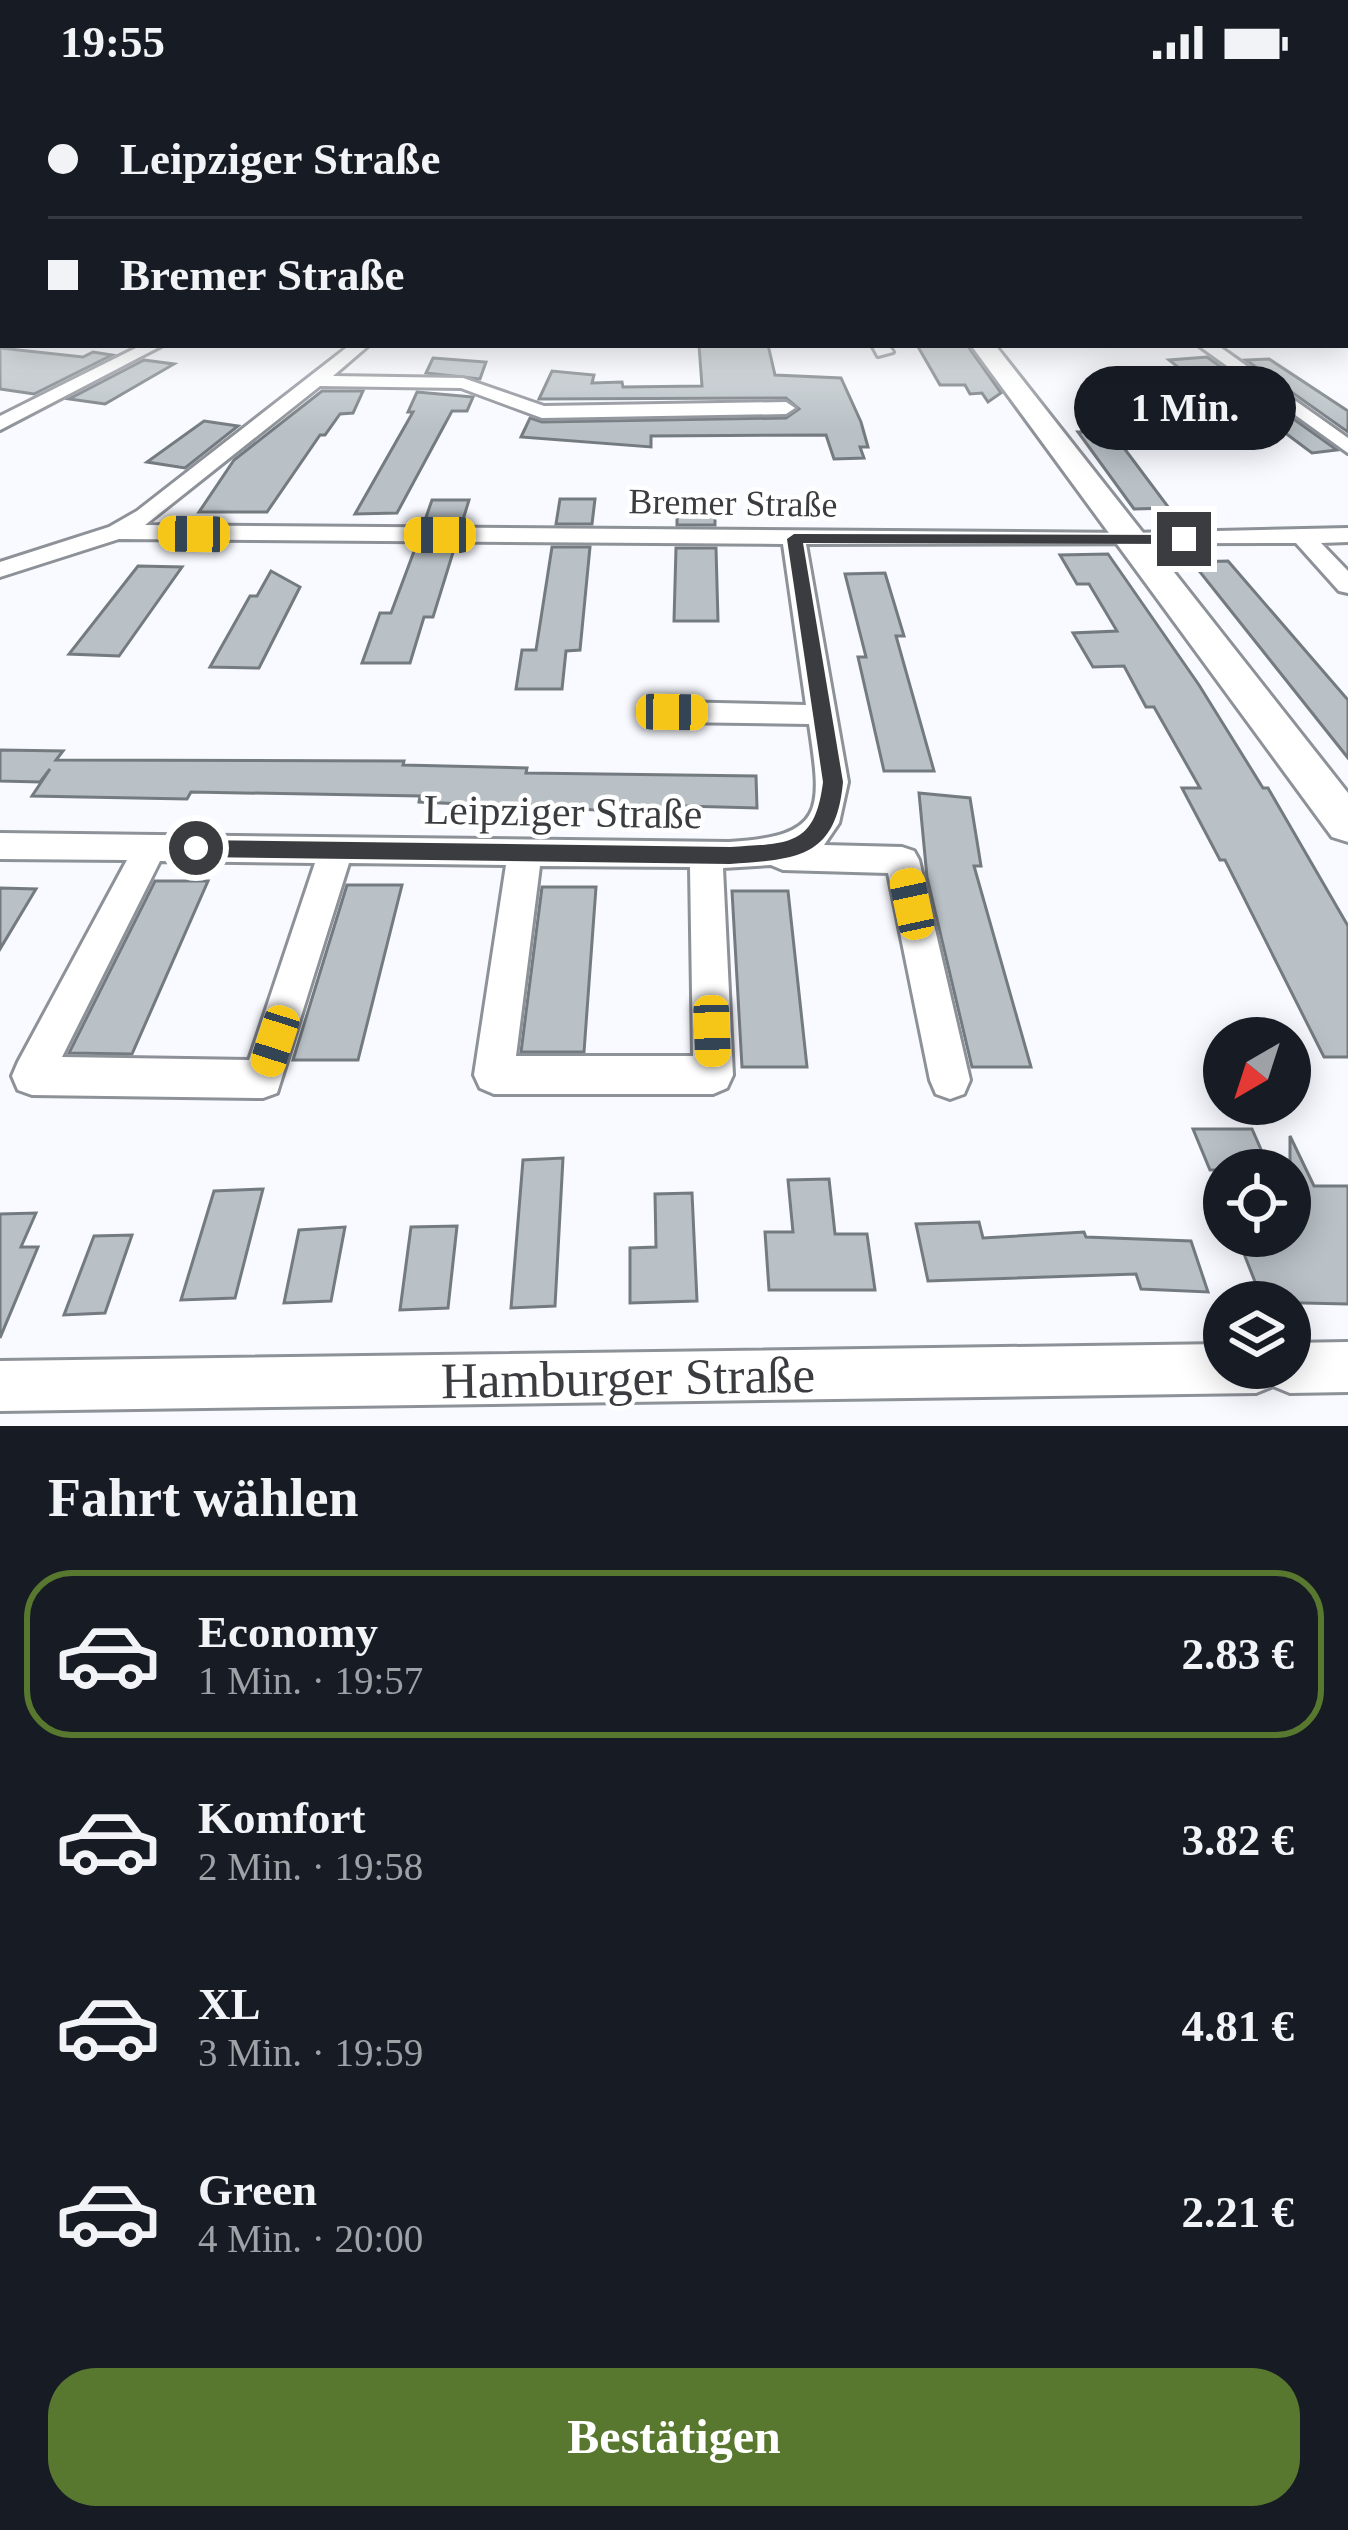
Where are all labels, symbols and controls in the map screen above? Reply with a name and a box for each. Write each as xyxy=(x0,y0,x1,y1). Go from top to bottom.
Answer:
text: 19:55 xyxy=(60,17,165,67)
text: Leipziger Straße xyxy=(120,134,440,184)
text: Bremer Straße xyxy=(120,250,405,300)
callout: 1 Min. xyxy=(1073,365,1295,449)
text: 1 Min. xyxy=(1131,386,1239,429)
street label: Bremer Straße xyxy=(628,481,838,525)
route end xyxy=(1157,512,1211,566)
car xyxy=(158,515,230,553)
car xyxy=(404,517,476,553)
car xyxy=(636,693,708,731)
street label: Leipziger Straße xyxy=(423,787,703,837)
route start xyxy=(169,821,223,875)
car xyxy=(887,865,937,943)
car xyxy=(693,994,731,1068)
car xyxy=(247,1001,303,1081)
north arrow xyxy=(1203,1017,1311,1125)
map controls xyxy=(1203,1017,1311,1389)
button: locate xyxy=(1203,1149,1311,1257)
button: layers xyxy=(1203,1281,1311,1389)
street label: Hamburger Straße xyxy=(440,1347,816,1409)
text: Fahrt wählen xyxy=(48,1468,359,1528)
icon: car xyxy=(54,1600,162,1708)
text: Economy xyxy=(198,1607,378,1657)
text: 2.83 € xyxy=(1182,1629,1294,1679)
text: 1 Min. · 19:57 xyxy=(198,1659,423,1702)
icon: car xyxy=(54,1786,162,1894)
text: Komfort xyxy=(198,1793,365,1843)
text: 3.82 € xyxy=(1182,1815,1294,1865)
text: 2 Min. · 19:58 xyxy=(198,1845,423,1888)
icon: car xyxy=(54,1972,162,2080)
text: XL xyxy=(198,1979,261,2029)
text: 4.81 € xyxy=(1182,2001,1294,2051)
text: 3 Min. · 19:59 xyxy=(198,2031,423,2074)
icon: car xyxy=(54,2158,162,2266)
text: Green xyxy=(198,2165,317,2215)
text: 2.21 € xyxy=(1182,2187,1294,2237)
text: 4 Min. · 20:00 xyxy=(198,2217,423,2260)
button: Bestätigen xyxy=(48,2368,1300,2506)

